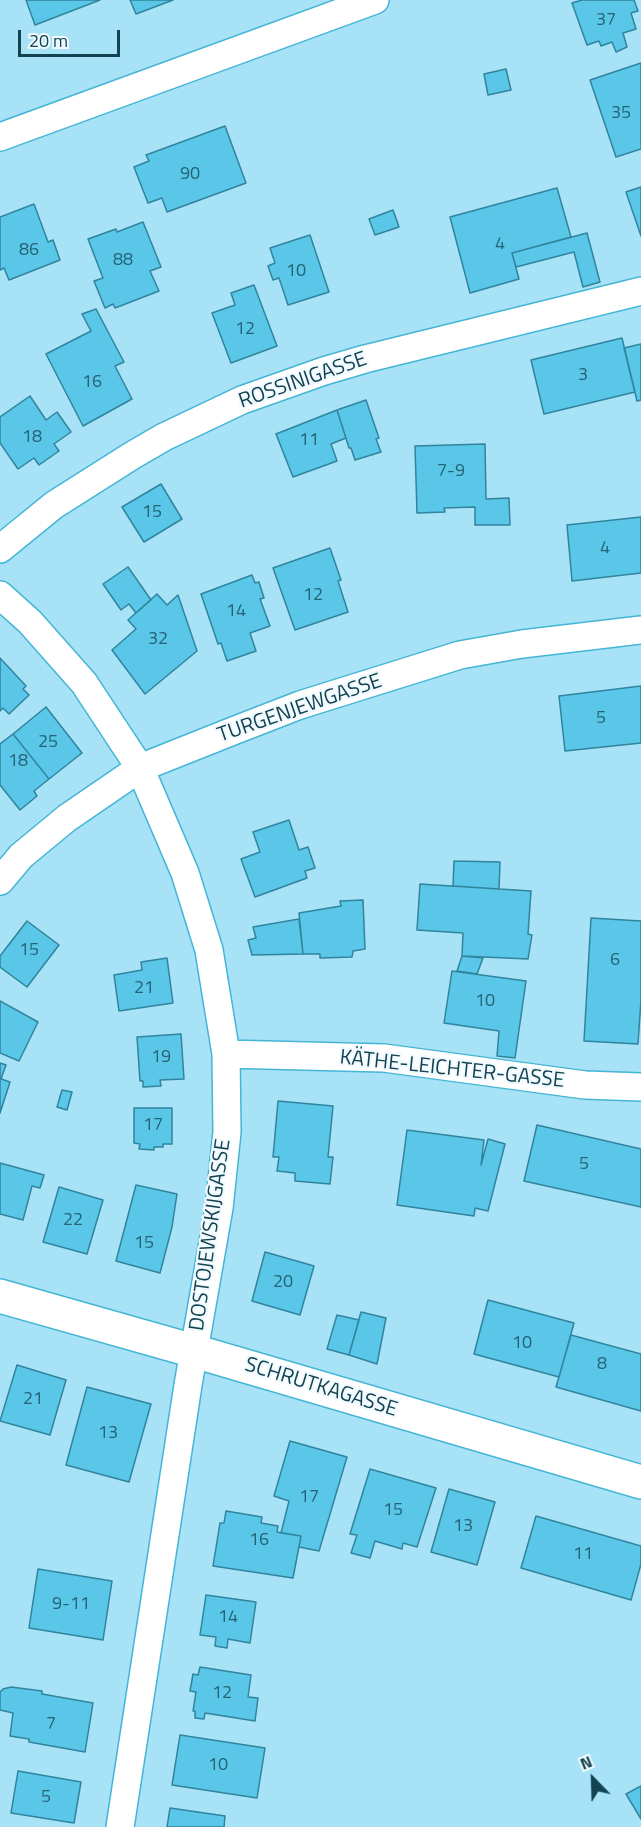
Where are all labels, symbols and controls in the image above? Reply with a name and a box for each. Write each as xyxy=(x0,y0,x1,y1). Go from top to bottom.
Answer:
house number: 37 xyxy=(596,10,616,32)
scale bar xyxy=(21,18,123,56)
text: 20 m xyxy=(29,27,68,54)
house number: 35 xyxy=(611,103,631,125)
house number: 90 xyxy=(180,164,200,186)
house number: 4 xyxy=(495,234,505,256)
house number: 86 xyxy=(19,240,39,262)
house number: 88 xyxy=(113,250,133,272)
house number: 10 xyxy=(286,261,306,283)
house number: 12 xyxy=(235,319,255,341)
street label: ROSSINIGASSE xyxy=(236,347,370,415)
house number: 3 xyxy=(578,365,588,387)
house number: 16 xyxy=(82,372,102,394)
house number: 18 xyxy=(22,427,42,449)
house number: 11 xyxy=(299,430,319,452)
house number: 7-9 xyxy=(437,461,465,483)
house number: 15 xyxy=(142,502,162,524)
house number: 4 xyxy=(600,538,610,560)
house number: 12 xyxy=(303,585,323,607)
house number: 14 xyxy=(226,601,246,623)
house number: 32 xyxy=(148,629,168,651)
street label: TURGENJEWGASSE xyxy=(215,669,385,749)
house number: 5 xyxy=(596,708,606,730)
house number: 25 xyxy=(38,732,58,754)
house number: 18 xyxy=(8,751,28,773)
house number: 15 xyxy=(19,940,39,962)
house number: 6 xyxy=(610,950,620,972)
house number: 21 xyxy=(134,978,154,1000)
house number: 10 xyxy=(475,991,495,1013)
street label: KÄTHE-LEICHTER-GASSE xyxy=(338,1046,566,1094)
house number: 19 xyxy=(151,1047,171,1069)
house number: 17 xyxy=(143,1115,163,1137)
street label: DOSTOJEWSKIJGASSE xyxy=(185,1138,237,1332)
house number: 5 xyxy=(579,1154,589,1176)
house number: 22 xyxy=(63,1210,83,1232)
house number: 15 xyxy=(134,1233,154,1255)
house number: 20 xyxy=(273,1272,293,1294)
house number: 10 xyxy=(512,1333,532,1355)
street label: SCHRUTKAGASSE xyxy=(242,1353,400,1423)
house number: 8 xyxy=(597,1354,607,1376)
house number: 21 xyxy=(23,1389,43,1411)
house number: 13 xyxy=(98,1423,118,1445)
house number: 17 xyxy=(299,1487,319,1509)
house number: 15 xyxy=(383,1500,403,1522)
house number: 13 xyxy=(453,1516,473,1538)
house number: 16 xyxy=(249,1530,269,1552)
house number: 11 xyxy=(573,1544,593,1566)
house number: 9-11 xyxy=(52,1594,90,1616)
house number: 14 xyxy=(218,1607,238,1629)
house number: 12 xyxy=(212,1683,232,1705)
house number: 7 xyxy=(46,1714,56,1736)
north arrow xyxy=(563,1749,623,1809)
text: N xyxy=(576,1749,596,1776)
house number: 10 xyxy=(208,1755,228,1777)
house number: 5 xyxy=(41,1787,51,1809)

